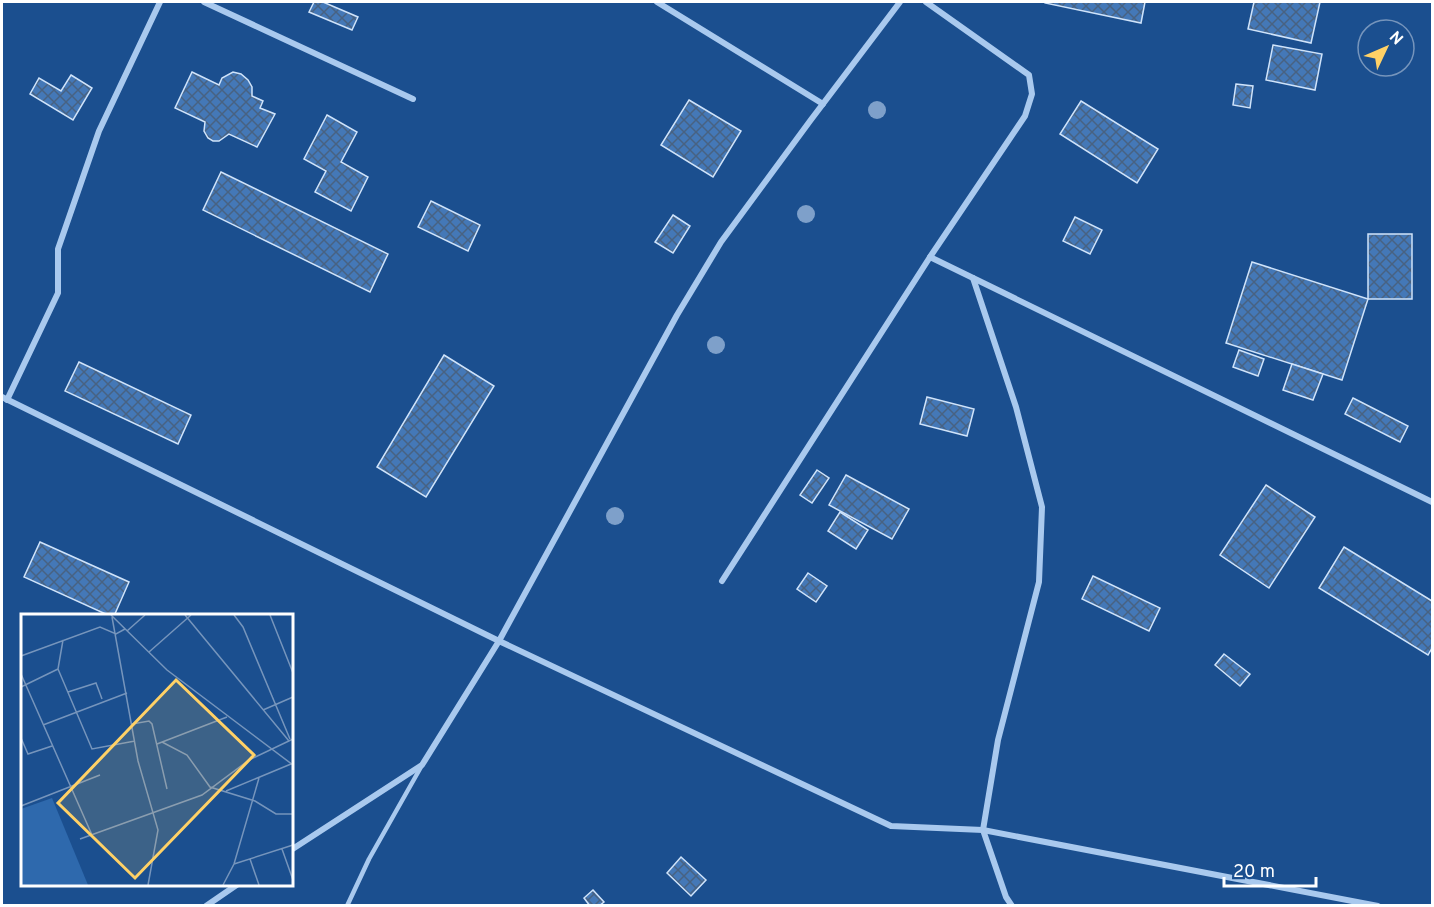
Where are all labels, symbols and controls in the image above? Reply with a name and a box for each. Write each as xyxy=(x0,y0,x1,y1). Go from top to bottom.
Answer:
north arrow xyxy=(1356,18,1416,78)
text: N xyxy=(1384,28,1407,50)
inset map xyxy=(21,614,292,886)
scale bar xyxy=(1224,850,1316,888)
text: 20 m xyxy=(1233,861,1275,884)

